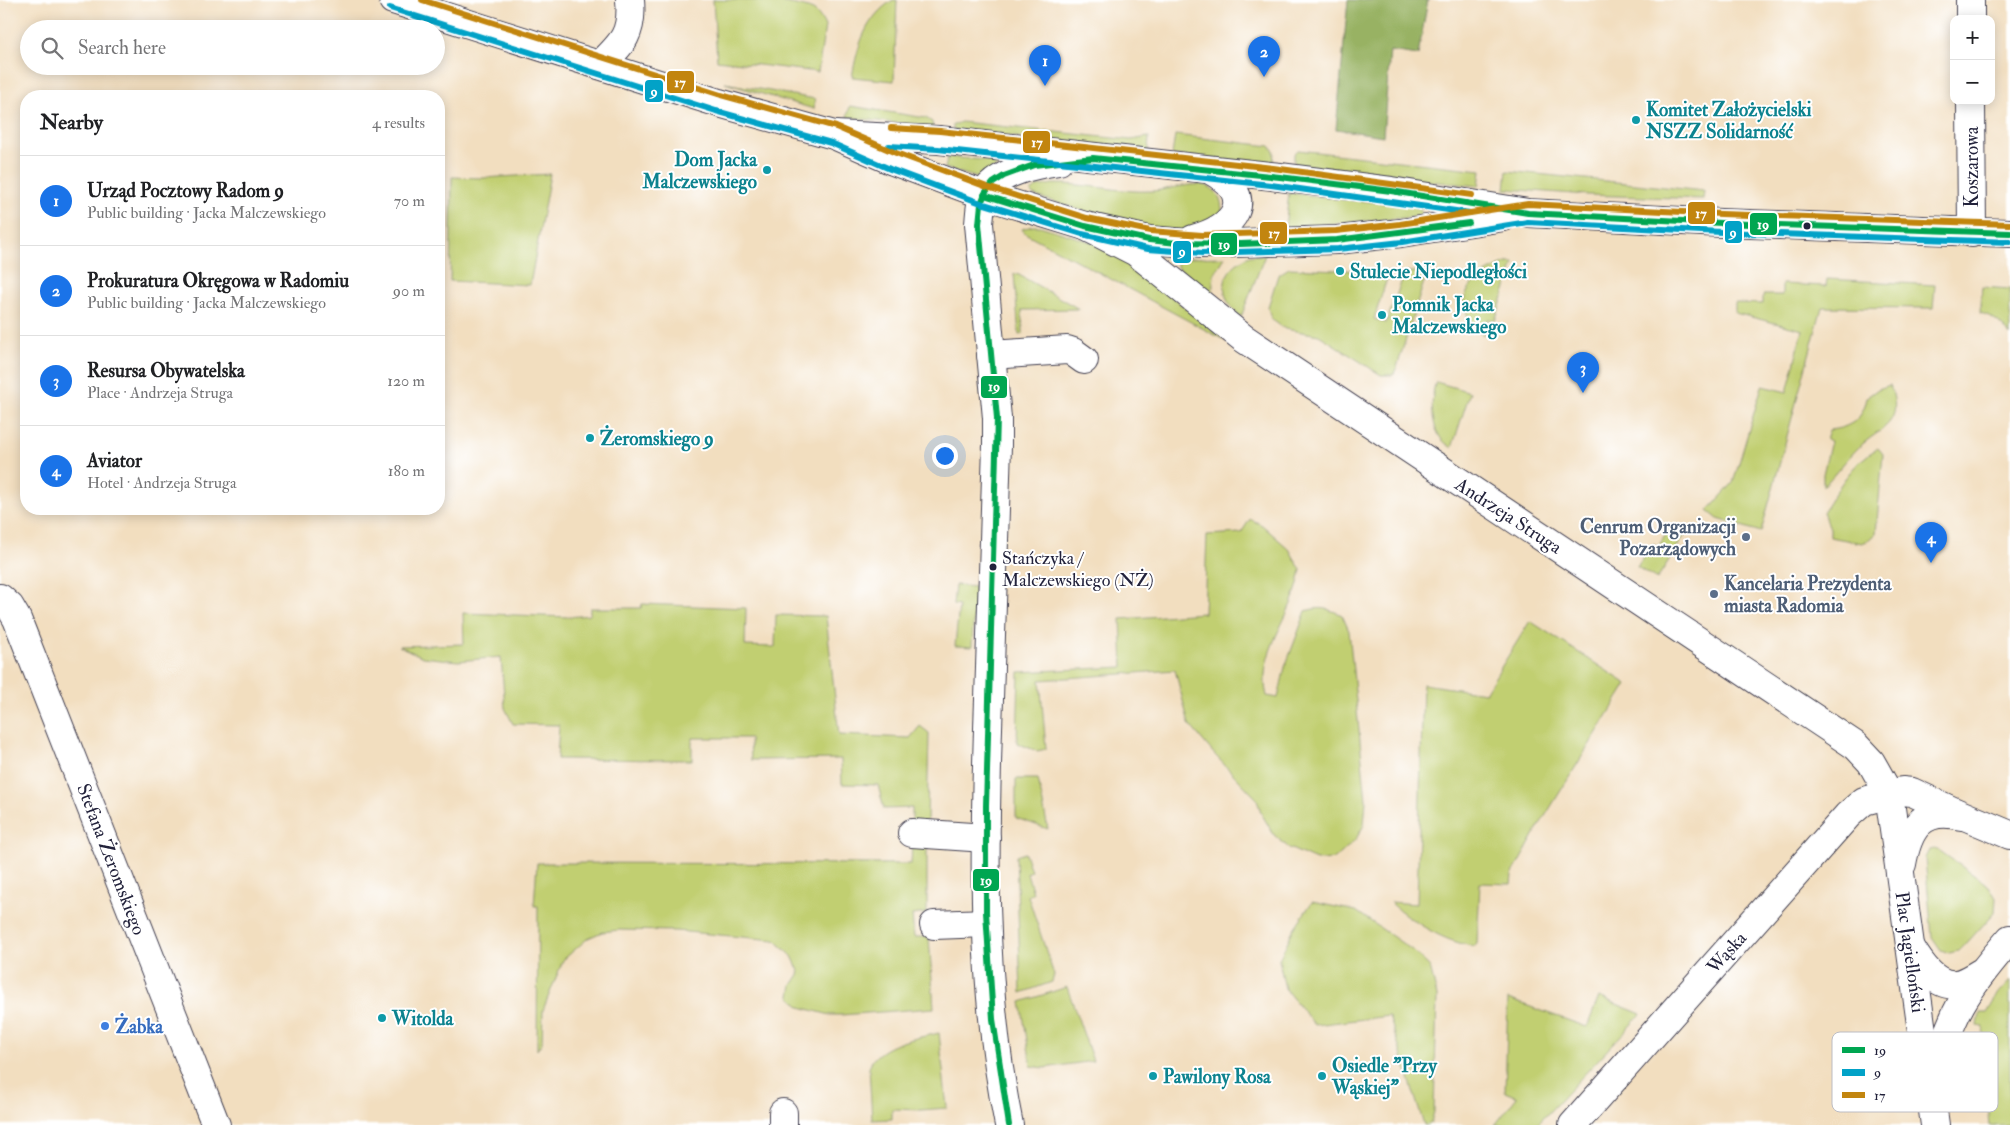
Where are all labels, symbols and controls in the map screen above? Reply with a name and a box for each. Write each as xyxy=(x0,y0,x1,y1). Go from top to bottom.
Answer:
map controls xyxy=(1950,15,1995,105)
button: + xyxy=(1950,15,1995,60)
search box xyxy=(20,20,445,75)
icon: search xyxy=(38,34,66,62)
text: Search here xyxy=(78,36,166,60)
pin: 2 xyxy=(1248,36,1280,77)
pin: 1 xyxy=(1029,45,1061,86)
button: − xyxy=(1950,60,1995,105)
line badge: 17 xyxy=(666,70,695,94)
text: 17 xyxy=(674,74,686,91)
line badge: 9 xyxy=(644,79,664,103)
text: 9 xyxy=(648,83,658,100)
place label: Komitet Założycielski NSZZ Solidarność xyxy=(1645,98,1812,144)
text: Nearby xyxy=(40,109,103,136)
text: 4 results xyxy=(372,113,425,133)
marker: Komitet Założycielski NSZZ Solidarność xyxy=(1630,114,1642,126)
street label: Koszarowa xyxy=(1960,126,1984,208)
line badge: 17 xyxy=(1022,130,1051,154)
text: 17 xyxy=(1031,134,1043,151)
place label: Dom Jacka Malczewskiego xyxy=(642,148,758,195)
marker: Dom Jacka Malczewskiego xyxy=(761,164,773,176)
text: Urząd Pocztowy Radom 9 xyxy=(87,179,284,203)
text: 1 xyxy=(53,191,59,211)
text: 70 m xyxy=(394,191,425,211)
line badge: 17 xyxy=(1687,201,1716,225)
text: Public building · Jacka Malczewskiego xyxy=(87,203,326,223)
text: 17 xyxy=(1695,205,1707,222)
line badge: 19 xyxy=(1749,212,1778,236)
text: 19 xyxy=(1757,216,1769,233)
line badge: 9 xyxy=(1724,220,1743,244)
line badge: 17 xyxy=(1259,221,1288,245)
unlabelled marker xyxy=(1802,221,1812,231)
text: 9 xyxy=(1727,224,1737,241)
text: 17 xyxy=(1268,225,1280,242)
line badge: 19 xyxy=(1210,232,1238,256)
text: 19 xyxy=(1218,236,1230,253)
line badge: 9 xyxy=(1172,240,1192,264)
text: 9 xyxy=(1176,243,1186,260)
place label: Stulecie Niepodległości xyxy=(1350,260,1527,285)
marker: Stulecie Niepodległości xyxy=(1334,265,1346,277)
text: Prokuratura Okręgowa w Radomiu xyxy=(87,269,349,293)
text: 2 xyxy=(52,281,60,301)
text: 90 m xyxy=(393,281,425,301)
text: Public building · Jacka Malczewskiego xyxy=(87,293,326,313)
place label: Pomnik Jacka Malczewskiego xyxy=(1391,293,1506,340)
marker: Pomnik Jacka Malczewskiego xyxy=(1376,309,1388,321)
pin: 3 xyxy=(1567,352,1599,393)
text: Resursa Obywatelska xyxy=(87,359,245,383)
text: 3 xyxy=(53,371,59,391)
text: 120 m xyxy=(387,371,425,391)
line badge: 19 xyxy=(980,375,1008,399)
text: 19 xyxy=(988,378,1000,395)
text: Place · Andrzeja Struga xyxy=(87,383,233,403)
place label: Żeromskiego 9 xyxy=(600,425,714,452)
marker: Żeromskiego 9 xyxy=(584,432,596,444)
your location xyxy=(932,443,958,469)
text: Aviator xyxy=(87,449,142,473)
text: 4 xyxy=(52,461,60,481)
text: 180 m xyxy=(388,461,425,481)
street label: Andrzeja Struga xyxy=(1450,472,1566,559)
text: Hotel · Andrzeja Struga xyxy=(87,473,237,493)
place label: Cenrum Organizacji Pozarządowych xyxy=(1580,515,1736,562)
pin: 4 xyxy=(1915,522,1947,563)
marker: Cenrum Organizacji Pozarządowych xyxy=(1740,531,1752,543)
place label: Stańczyka / Malczewskiego (NŻ) xyxy=(1002,547,1154,592)
marker: Stańczyka / Malczewskiego (NŻ) xyxy=(988,562,998,572)
place label: Kancelaria Prezydenta miasta Radomia xyxy=(1724,572,1892,618)
marker: Kancelaria Prezydenta miasta Radomia xyxy=(1708,588,1720,600)
street label: Stefana Żeromskiego xyxy=(71,779,153,939)
line badge: 19 xyxy=(972,868,1000,892)
text: 19 xyxy=(980,872,992,889)
street label: Plac Jagielloński xyxy=(1890,890,1930,1014)
street label: Wąska xyxy=(1701,926,1752,980)
place label: Witolda xyxy=(391,1007,455,1031)
marker: Witolda xyxy=(376,1012,388,1024)
place label: Żabka xyxy=(115,1013,164,1039)
marker: Żabka xyxy=(99,1020,111,1032)
legend xyxy=(1832,1032,1998,1112)
text: 19 xyxy=(1874,1042,1886,1059)
place label: Osiedle "Przy Wąskiej" xyxy=(1331,1054,1438,1100)
text: 9 xyxy=(1873,1064,1881,1081)
place label: Pawilony Rosa xyxy=(1163,1065,1272,1090)
marker: Pawilony Rosa xyxy=(1147,1070,1159,1082)
marker: Osiedle "Przy Wąskiej" xyxy=(1316,1070,1328,1082)
text: 17 xyxy=(1874,1087,1886,1104)

